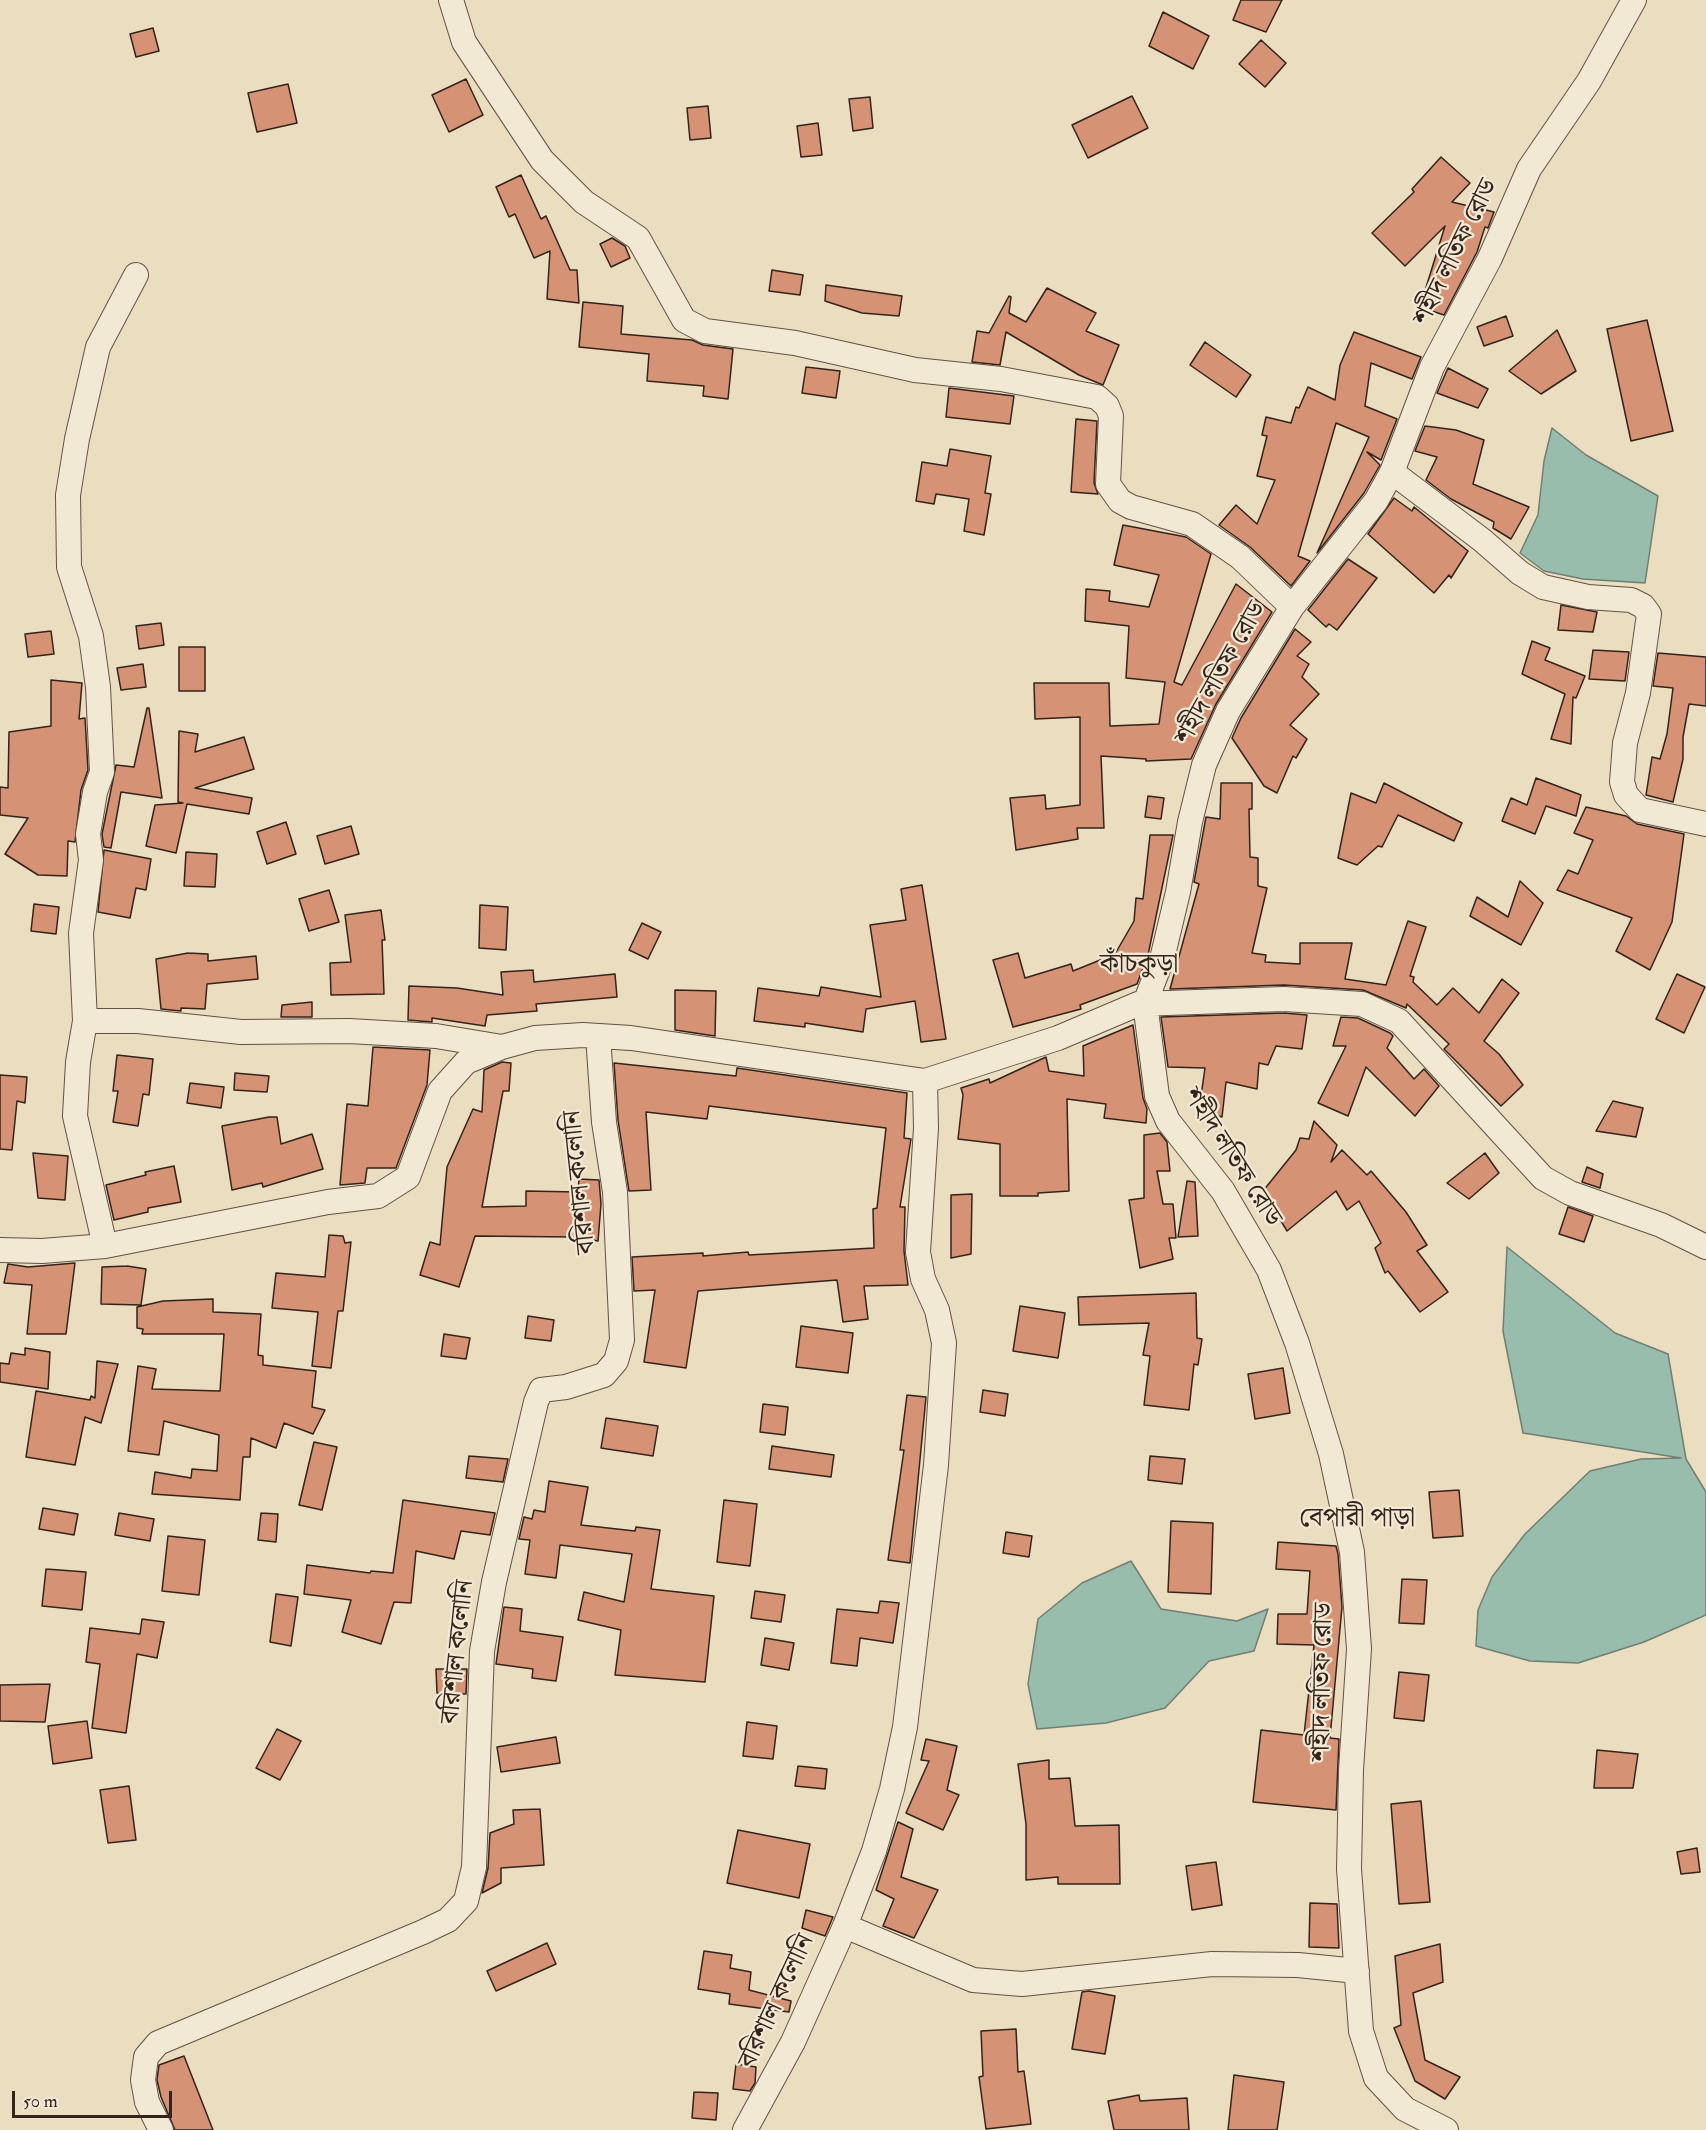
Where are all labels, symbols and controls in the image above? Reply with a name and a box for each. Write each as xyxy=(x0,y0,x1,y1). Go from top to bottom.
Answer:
street label: শহীদ লতিফ রোড xyxy=(1408,175,1506,331)
street label: শহীদ লতিফ রোড xyxy=(1170,597,1274,751)
district label: কাঁচকুড়া xyxy=(1100,950,1178,982)
street label: শহীদ লতিফ রোড xyxy=(1175,1083,1287,1233)
street label: বরিশাল কলোনি xyxy=(558,1109,604,1255)
district label: বেপারী পাড়া xyxy=(1299,1504,1415,1536)
street label: বরিশাল কলোনি xyxy=(436,1579,482,1725)
street label: শহীদ লতিফ রোড xyxy=(1307,1602,1341,1762)
street label: বরিশাল কলোনি xyxy=(733,1930,823,2074)
scale bar xyxy=(15,2079,176,2117)
text: 50 m xyxy=(23,2090,58,2113)

